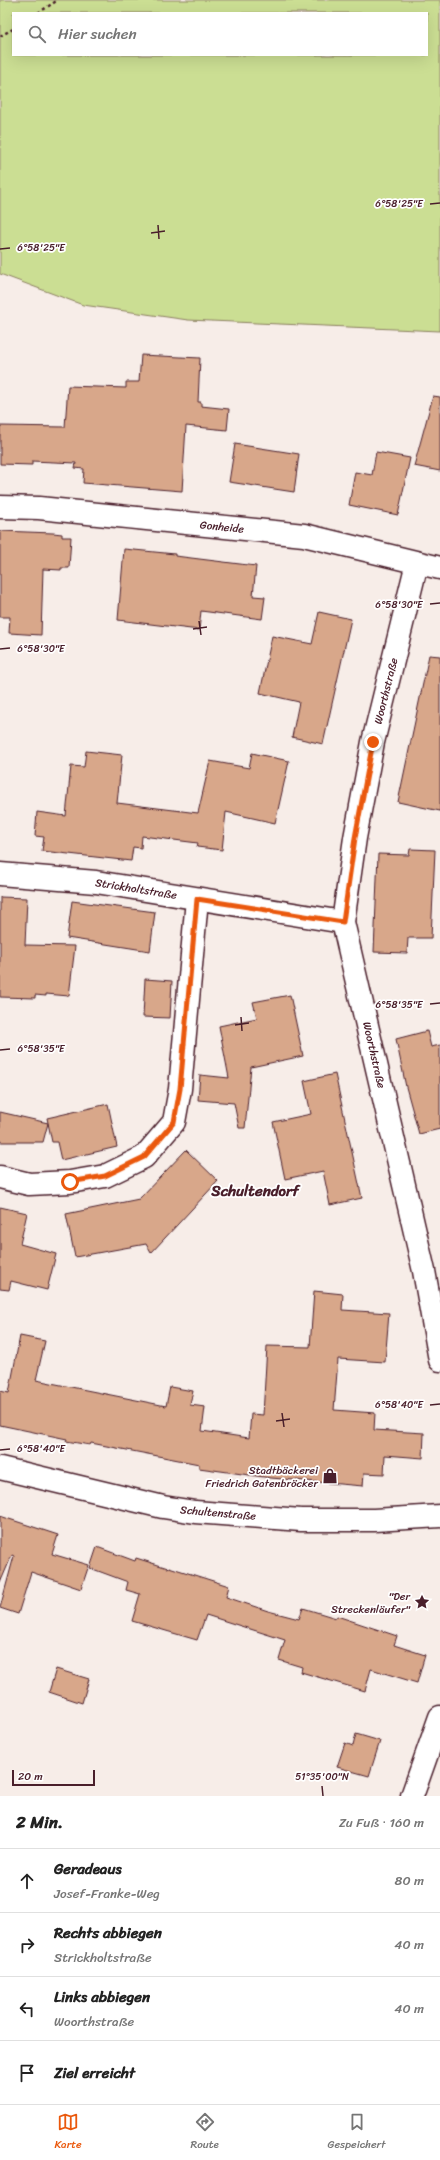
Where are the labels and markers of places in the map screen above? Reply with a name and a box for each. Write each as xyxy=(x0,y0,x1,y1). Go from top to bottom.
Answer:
place label: Stadtbäckerei Friedrich Gatenbröcker xyxy=(205,1461,319,1493)
shop icon: Stadtbäckerei Friedrich Gatenbröcker xyxy=(321,1467,339,1485)
place label: "Der Streckenläufer" xyxy=(331,1587,411,1619)
place icon: "Der Streckenläufer" xyxy=(413,1593,431,1611)

